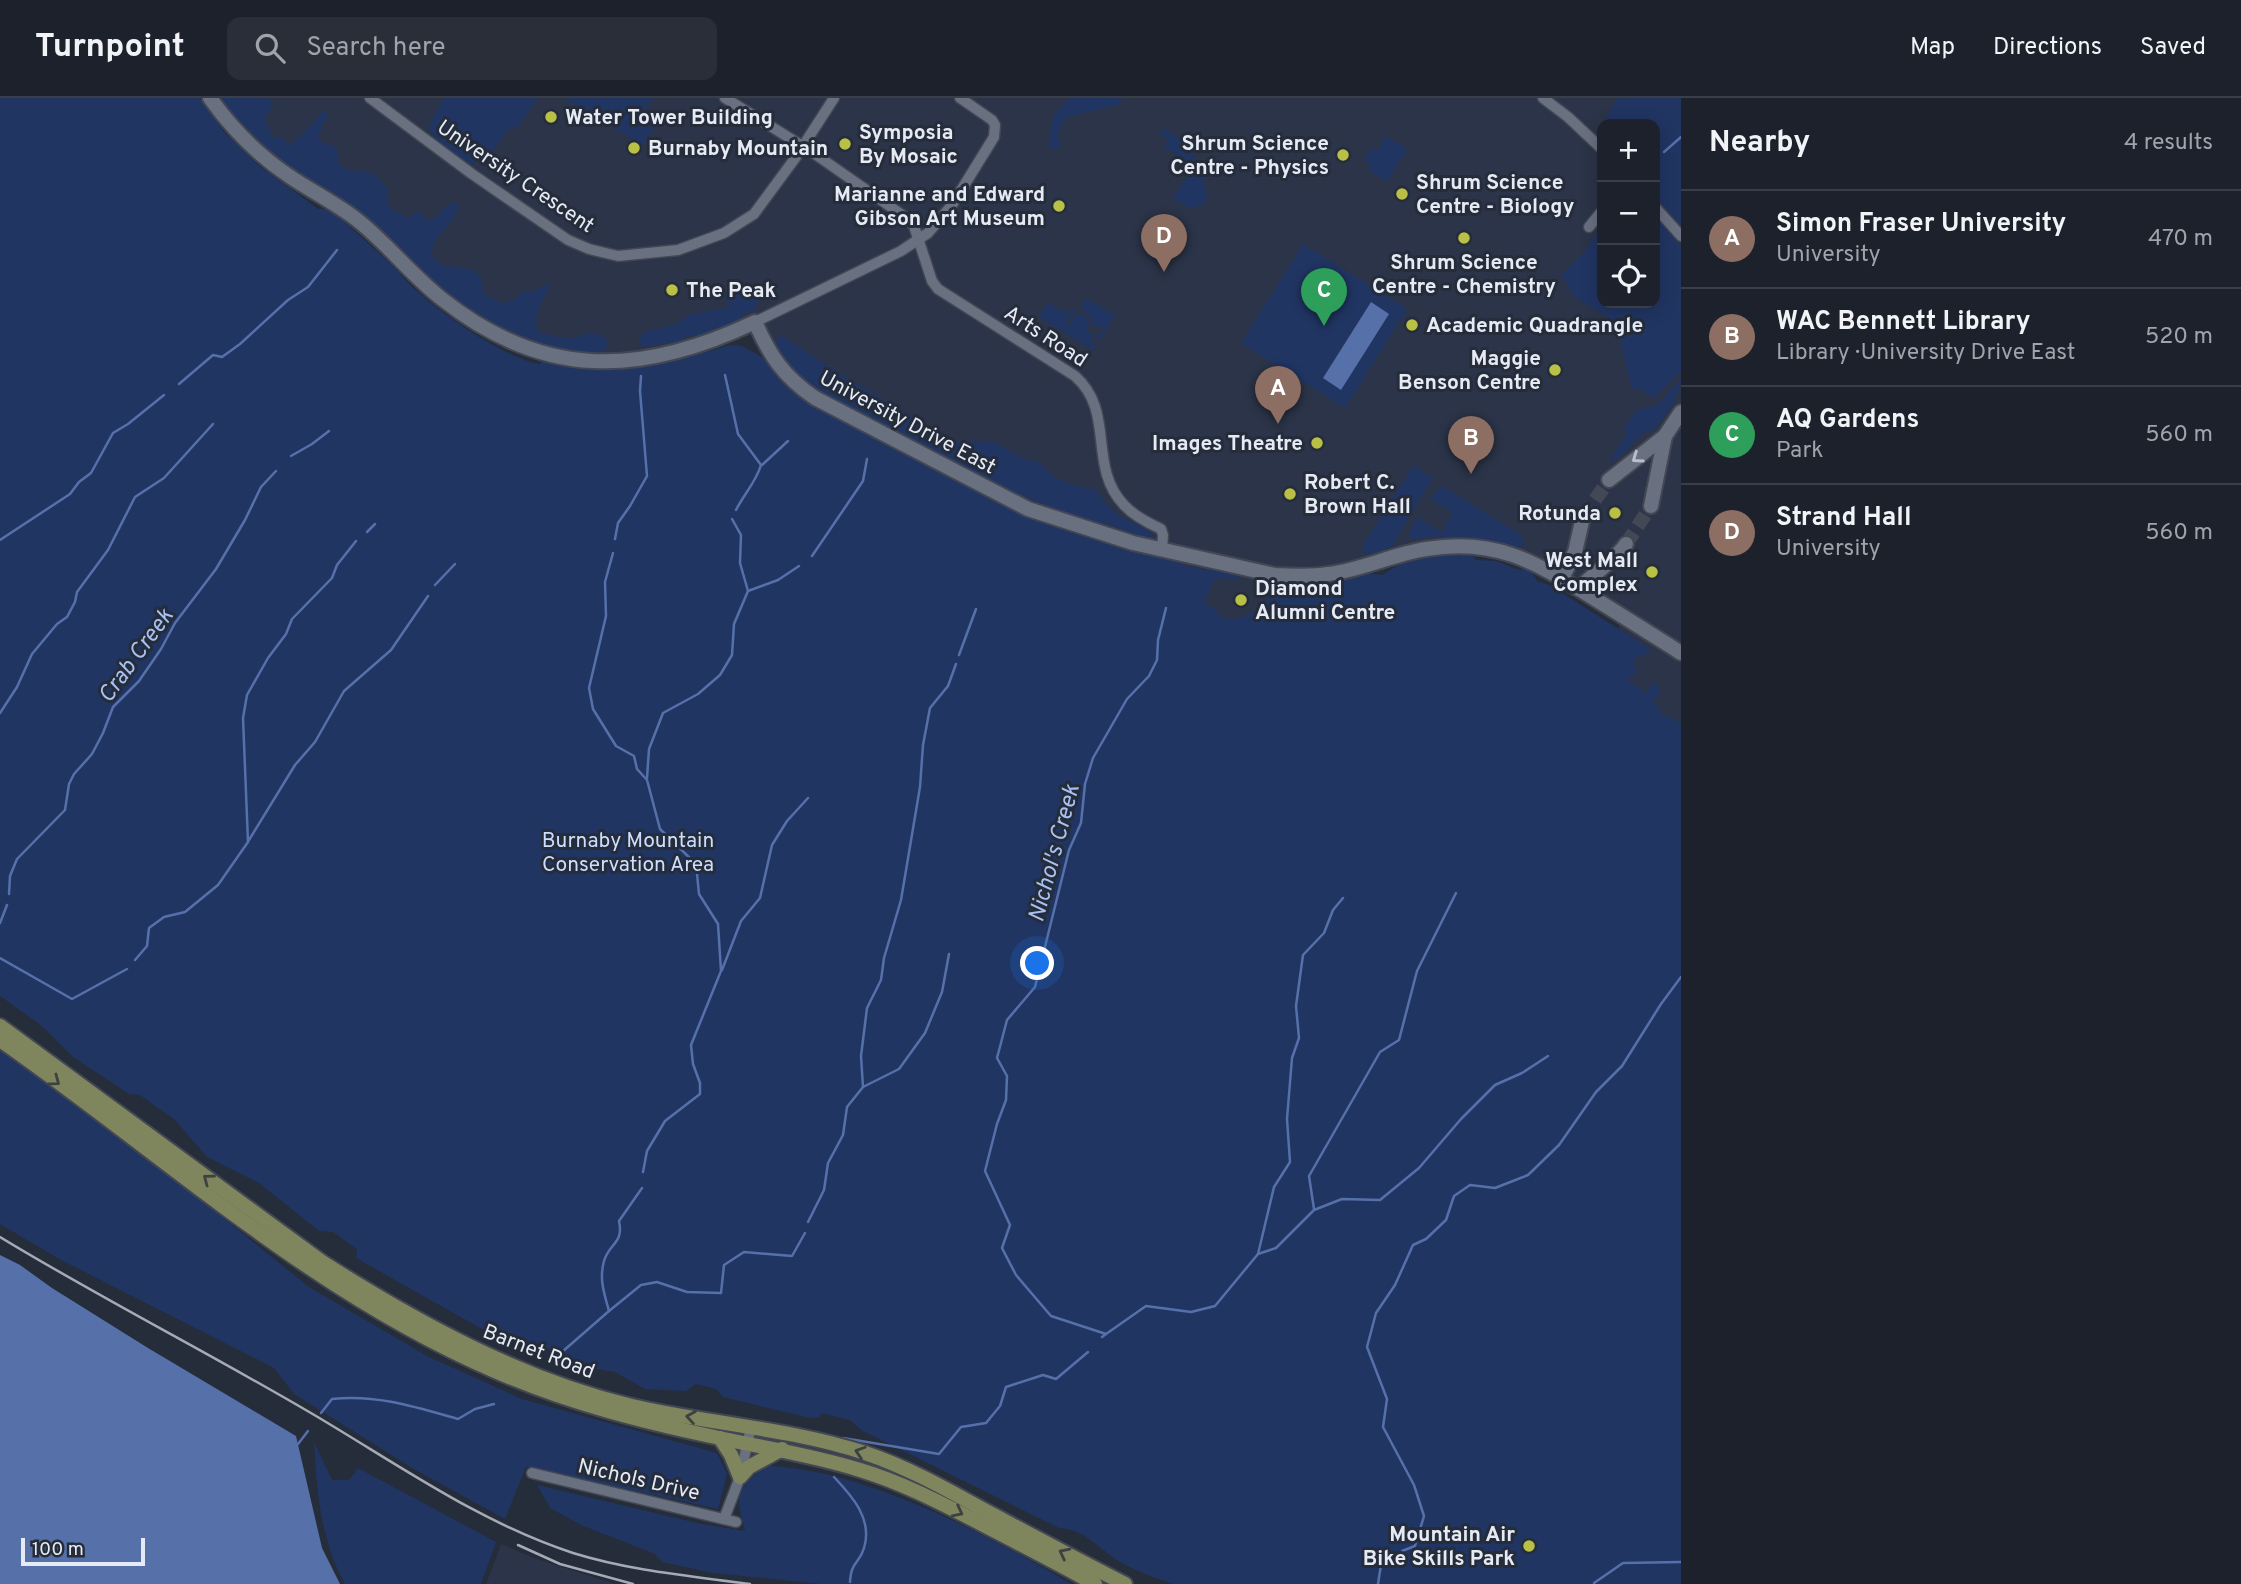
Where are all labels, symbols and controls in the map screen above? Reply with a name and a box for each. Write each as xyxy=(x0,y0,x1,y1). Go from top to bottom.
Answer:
search box xyxy=(227,17,717,80)
text: Turnpoint xyxy=(35,27,185,69)
icon: search xyxy=(251,29,289,67)
text: Search here xyxy=(307,32,446,65)
text: Map xyxy=(1910,33,1955,63)
text: Directions xyxy=(1993,33,2102,63)
text: Saved xyxy=(2140,33,2206,63)
place label: Water Tower Building xyxy=(565,105,773,132)
marker: Water Tower Building xyxy=(543,109,559,125)
street label: University Crescent xyxy=(431,115,599,240)
map controls xyxy=(1597,119,1660,308)
button: + xyxy=(1597,119,1660,182)
place label: Symposia By Mosaic xyxy=(859,120,958,171)
text: Nearby xyxy=(1709,125,1810,162)
text: 4 results xyxy=(2124,129,2213,158)
place label: Shrum Science Centre - Physics xyxy=(1170,131,1329,182)
place label: Burnaby Mountain xyxy=(648,136,828,163)
marker: Symposia By Mosaic xyxy=(837,136,853,152)
marker: Burnaby Mountain xyxy=(626,140,642,156)
marker: Shrum Science Centre - Physics xyxy=(1335,147,1351,163)
place label: Shrum Science Centre - Biology xyxy=(1416,170,1574,221)
place label: Marianne and Edward Gibson Art Museum xyxy=(834,182,1045,233)
button: − xyxy=(1597,182,1660,245)
marker: Shrum Science Centre - Biology xyxy=(1394,186,1410,202)
marker: Marianne and Edward Gibson Art Museum xyxy=(1051,198,1067,214)
text: Simon Fraser University xyxy=(1776,208,2066,241)
pin: D xyxy=(1141,214,1187,272)
text: A xyxy=(1724,225,1740,254)
text: 470 m xyxy=(2148,225,2213,254)
marker: Shrum Science Centre - Chemistry xyxy=(1456,230,1472,246)
text: University xyxy=(1776,241,1881,270)
button: locate xyxy=(1597,245,1660,308)
place label: Shrum Science Centre - Chemistry xyxy=(1372,250,1556,301)
pin: C xyxy=(1301,268,1347,326)
place label: The Peak xyxy=(686,278,777,305)
marker: The Peak xyxy=(664,282,680,298)
street label: Arts Road xyxy=(998,300,1092,374)
text: WAC Bennett Library xyxy=(1776,306,2030,339)
place label: Academic Quadrangle xyxy=(1426,313,1643,340)
marker: Academic Quadrangle xyxy=(1404,317,1420,333)
text: B xyxy=(1724,323,1740,352)
text: 520 m xyxy=(2145,323,2213,352)
text: Library · University Drive East xyxy=(1776,339,2076,368)
place label: Maggie Benson Centre xyxy=(1398,346,1541,397)
marker: Maggie Benson Centre xyxy=(1547,362,1563,378)
street label: University Drive East xyxy=(814,365,1000,481)
pin: A xyxy=(1255,366,1301,424)
text: AQ Gardens xyxy=(1776,404,1919,437)
pin: B xyxy=(1448,416,1494,474)
text: C xyxy=(1725,421,1739,450)
text: 560 m xyxy=(2145,421,2213,450)
place label: Images Theatre xyxy=(1152,431,1303,458)
marker: Images Theatre xyxy=(1309,435,1325,451)
text: Park xyxy=(1776,437,1823,466)
one-way arrow xyxy=(1632,450,1645,462)
place label: Robert C. Brown Hall xyxy=(1304,470,1411,521)
marker: Robert C. Brown Hall xyxy=(1282,486,1298,502)
place label: Rotunda xyxy=(1518,501,1601,528)
text: Strand Hall xyxy=(1776,502,1911,535)
marker: Rotunda xyxy=(1607,505,1623,521)
text: D xyxy=(1724,519,1740,548)
text: 560 m xyxy=(2145,519,2213,548)
text: University xyxy=(1776,535,1881,564)
place label: West Mall Complex xyxy=(1545,548,1638,599)
marker: West Mall Complex xyxy=(1644,564,1660,580)
place label: Diamond Alumni Centre xyxy=(1255,576,1395,627)
marker: Diamond Alumni Centre xyxy=(1233,592,1249,608)
water label: Crab Creek xyxy=(93,603,181,709)
water label: Nichol's Creek xyxy=(1023,781,1088,926)
park label: Burnaby Mountain Conservation Area xyxy=(542,828,714,879)
your location xyxy=(1020,946,1054,980)
one-way arrow xyxy=(47,1073,60,1085)
one-way arrow xyxy=(203,1174,215,1187)
street label: Barnet Road xyxy=(479,1319,598,1386)
one-way arrow xyxy=(685,1410,697,1425)
one-way arrow xyxy=(855,1446,867,1460)
street label: Nichols Drive xyxy=(575,1453,702,1508)
one-way arrow xyxy=(951,1504,963,1518)
place label: Mountain Air Bike Skills Park xyxy=(1363,1522,1515,1573)
scale bar xyxy=(21,1535,145,1567)
text: 100 m xyxy=(32,1538,84,1562)
marker: Mountain Air Bike Skills Park xyxy=(1521,1538,1537,1554)
one-way arrow xyxy=(1059,1547,1071,1561)

